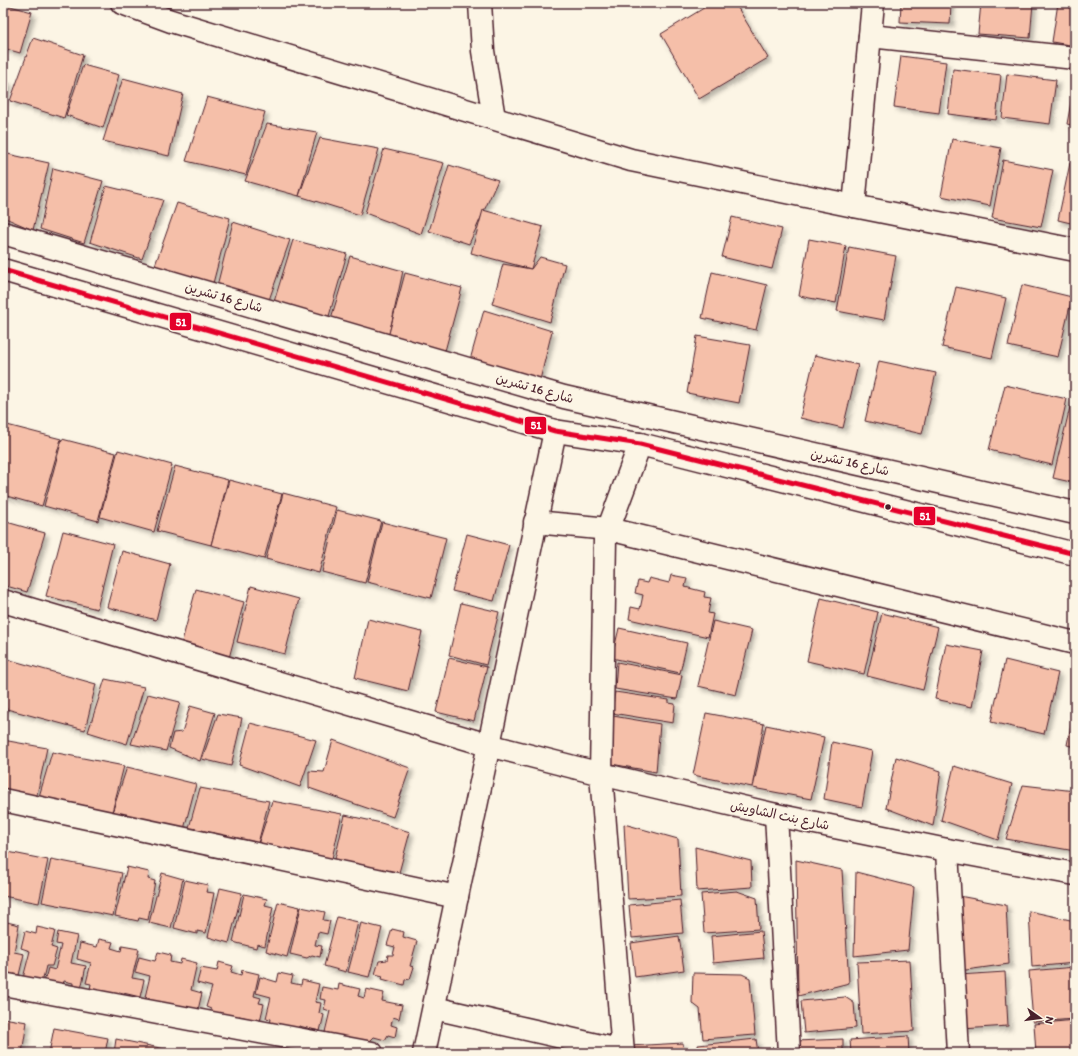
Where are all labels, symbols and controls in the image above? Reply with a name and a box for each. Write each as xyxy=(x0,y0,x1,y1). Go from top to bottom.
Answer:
street label: شارع 16 تشرين xyxy=(183,279,265,317)
line badge: 51 xyxy=(169,312,192,331)
text: 51 xyxy=(176,316,187,329)
street label: شارع 16 تشرين xyxy=(494,370,576,408)
line badge: 51 xyxy=(524,416,547,435)
text: 51 xyxy=(531,419,542,432)
street label: شارع 16 تشرين xyxy=(809,446,891,480)
unlabelled marker xyxy=(883,502,893,512)
line badge: 51 xyxy=(913,506,936,526)
text: 51 xyxy=(920,510,931,523)
street label: شارع بنت الشاويش xyxy=(729,797,831,835)
north arrow xyxy=(1020,998,1060,1038)
text: N xyxy=(1042,1015,1056,1025)

